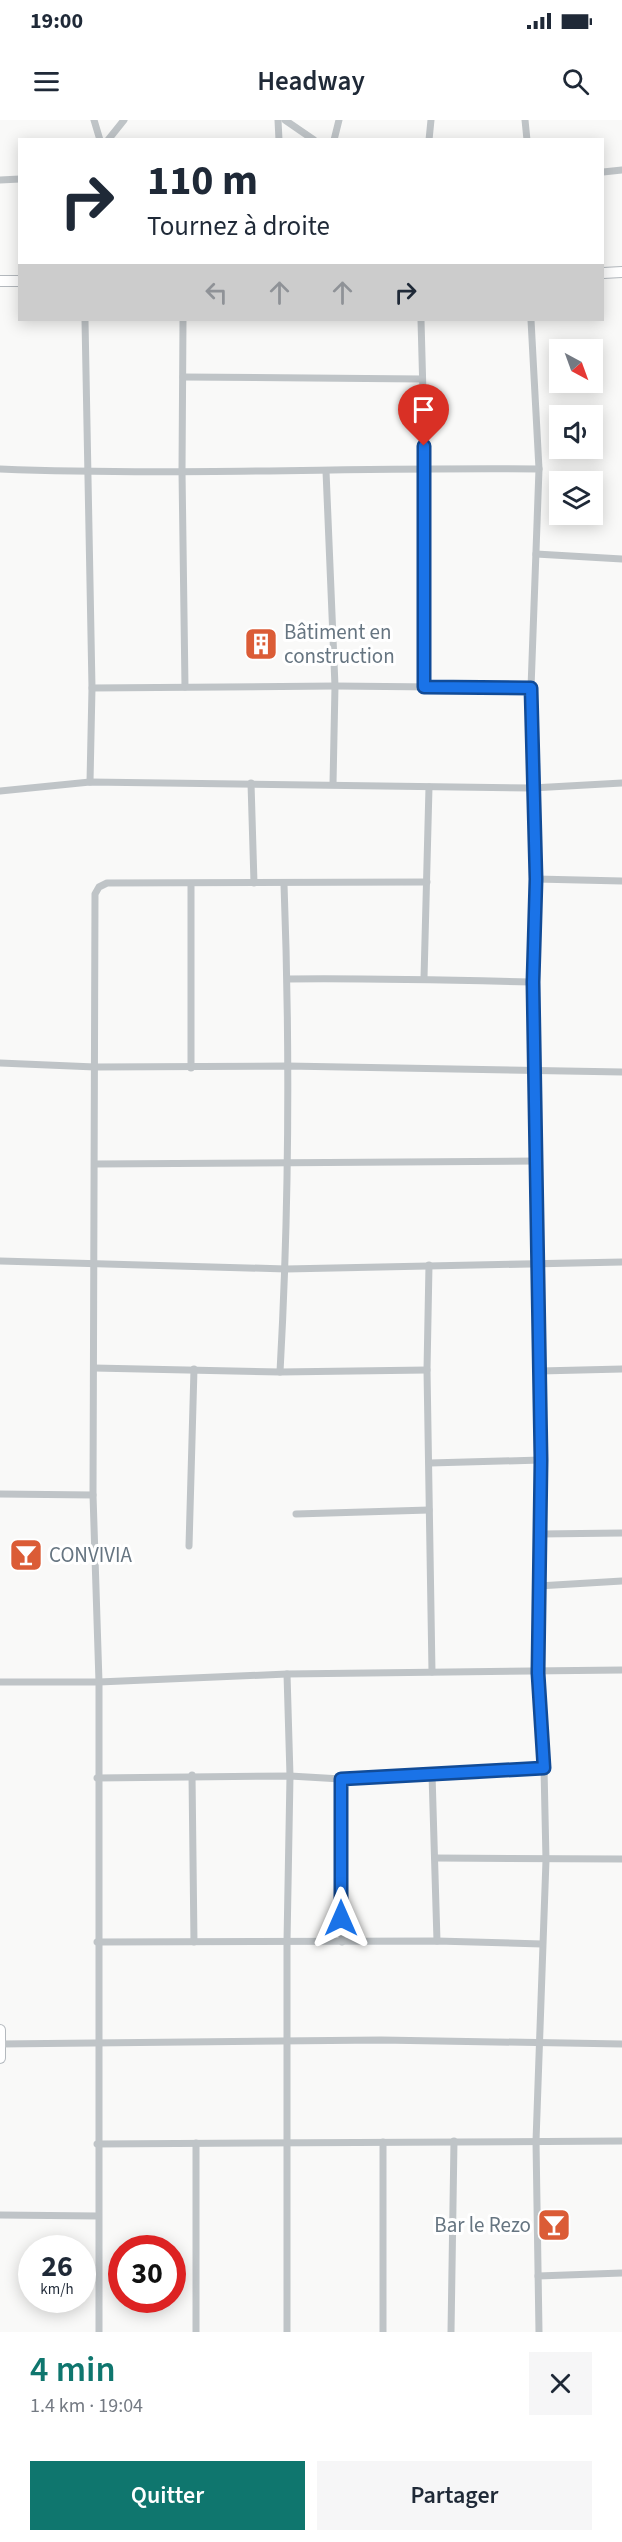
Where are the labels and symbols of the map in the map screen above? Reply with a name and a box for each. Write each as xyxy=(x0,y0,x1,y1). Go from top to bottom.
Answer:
north arrow xyxy=(549,339,603,393)
pin xyxy=(398,384,449,446)
place label: Bâtiment en construction xyxy=(284,617,395,671)
building icon: Bâtiment en construction xyxy=(243,626,279,662)
bar icon: CONVIVIA xyxy=(8,1537,44,1573)
place label: CONVIVIA xyxy=(49,1540,133,1570)
position arrow xyxy=(309,1886,373,1950)
bar icon: Bar le Rezo xyxy=(536,2207,572,2243)
place label: Bar le Rezo xyxy=(434,2210,531,2240)
speed limit sign: 30 xyxy=(108,2235,186,2313)

